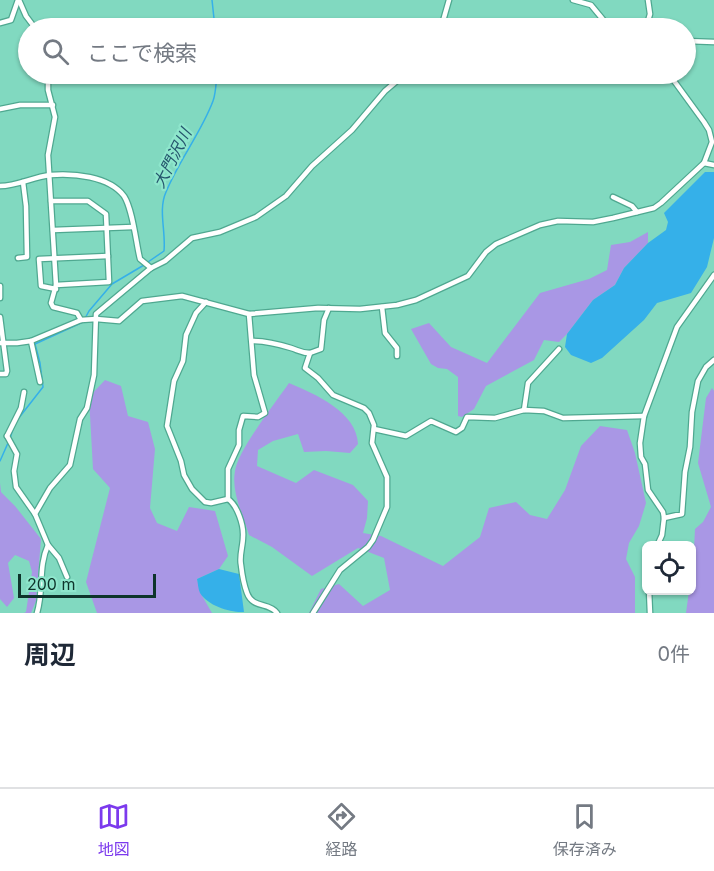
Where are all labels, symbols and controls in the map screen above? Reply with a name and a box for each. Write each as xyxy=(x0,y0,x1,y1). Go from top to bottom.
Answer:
search box xyxy=(18,18,696,84)
icon: search xyxy=(39,35,72,68)
text: ここで検索 xyxy=(87,40,197,66)
water label: 大門沢川 xyxy=(149,123,196,191)
map controls xyxy=(642,541,696,595)
button: locate xyxy=(642,541,696,595)
scale bar xyxy=(18,571,156,598)
text: 200 m xyxy=(27,574,75,594)
text: 周辺 xyxy=(24,639,76,670)
text: 0件 xyxy=(657,642,690,666)
tab: 地図 xyxy=(97,800,130,860)
tab: 経路 xyxy=(325,800,358,860)
tab: 保存済み xyxy=(553,800,617,860)

